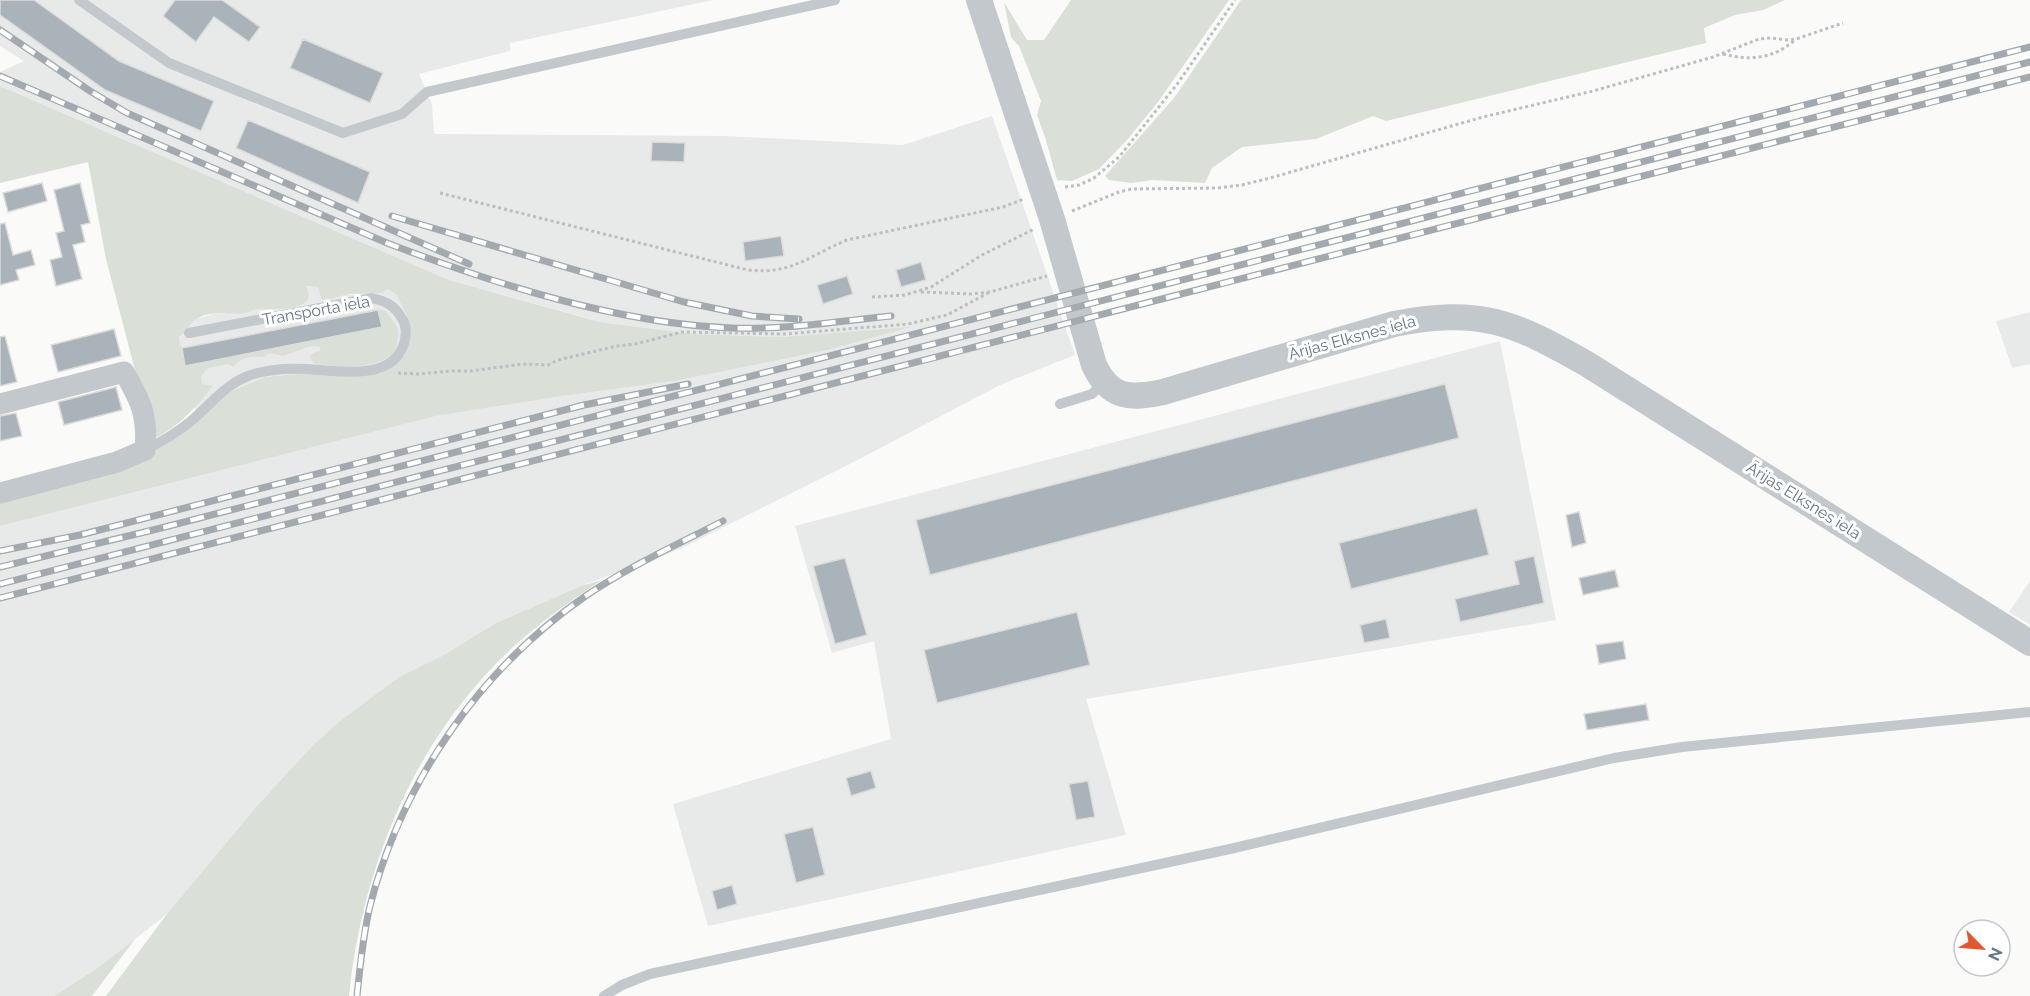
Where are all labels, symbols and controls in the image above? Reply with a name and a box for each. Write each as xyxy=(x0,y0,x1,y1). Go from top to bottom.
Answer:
street label: Transporta iela xyxy=(261,292,371,329)
street label: Ārijas Elksnes iela xyxy=(1286,311,1418,364)
street label: Ārijas Elksnes iela xyxy=(1743,458,1864,543)
north arrow xyxy=(1952,918,2012,978)
text: N xyxy=(1984,945,2006,964)

